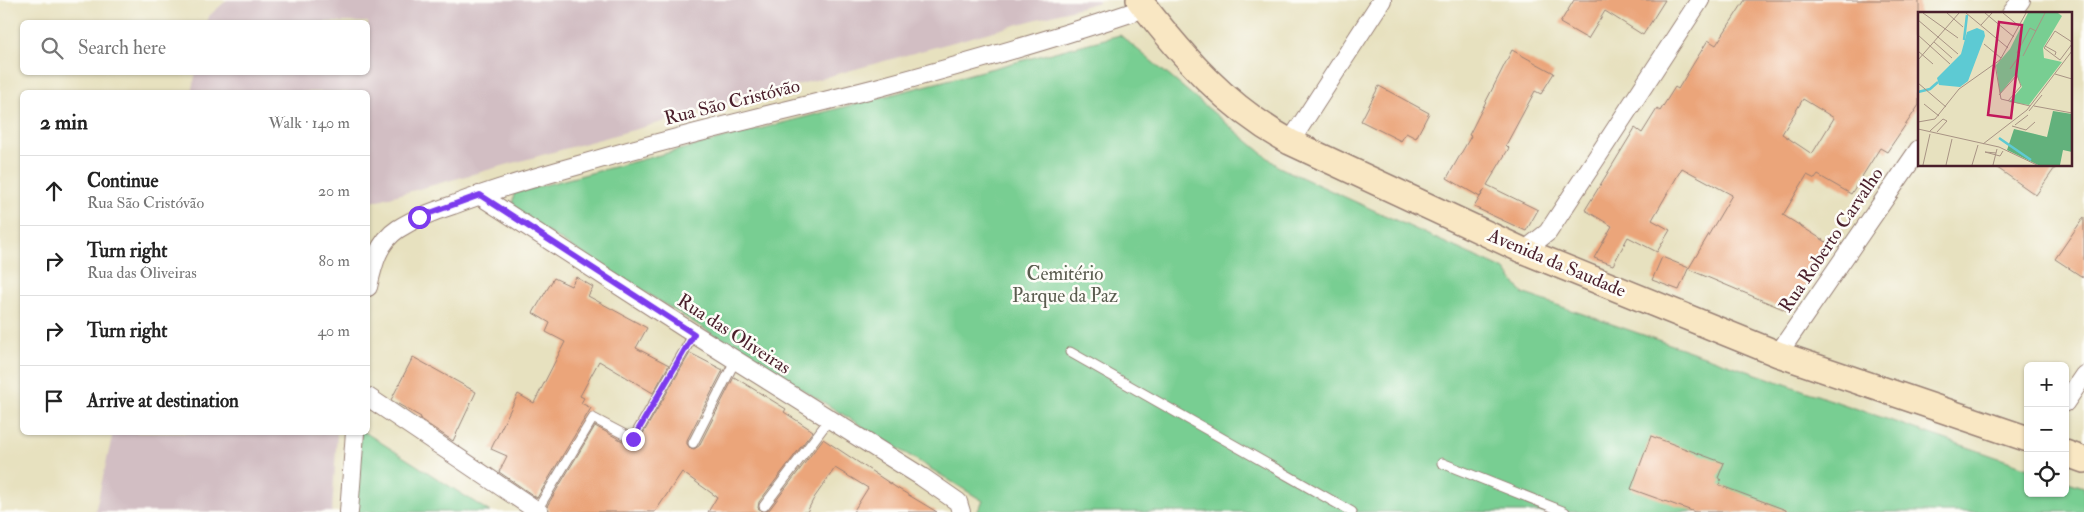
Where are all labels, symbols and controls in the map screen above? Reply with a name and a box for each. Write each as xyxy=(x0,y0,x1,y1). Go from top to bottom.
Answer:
inset map xyxy=(1918,12,2072,166)
search box xyxy=(20,20,370,75)
icon: search xyxy=(38,34,66,62)
text: Search here xyxy=(78,36,166,60)
street label: Rua São Cristóvão xyxy=(662,74,802,130)
text: 2 min xyxy=(40,109,88,136)
text: Walk · 140 m xyxy=(269,113,350,133)
street label: Rua Roberto Carvalho xyxy=(1774,163,1888,317)
text: Continue xyxy=(87,169,158,193)
icon: ahead xyxy=(40,177,68,205)
text: 20 m xyxy=(318,181,350,201)
text: Rua São Cristóvão xyxy=(87,193,204,213)
route start xyxy=(408,206,431,229)
street label: Avenida da Saudade xyxy=(1484,223,1630,303)
text: Turn right xyxy=(87,239,167,263)
icon: right xyxy=(40,247,68,275)
text: 80 m xyxy=(319,251,350,271)
park label: Cemitério Parque da Paz xyxy=(1012,262,1118,308)
text: Rua das Oliveiras xyxy=(87,263,197,283)
street label: Rua das Oliveiras xyxy=(673,288,795,380)
icon: right xyxy=(40,317,68,345)
text: Turn right xyxy=(87,319,167,343)
text: 40 m xyxy=(317,321,350,341)
map controls xyxy=(2024,362,2069,497)
button: + xyxy=(2024,362,2069,407)
icon: arrive xyxy=(40,387,68,415)
text: Arrive at destination xyxy=(87,389,239,413)
button: − xyxy=(2024,407,2069,452)
route end xyxy=(622,428,645,451)
button: locate xyxy=(2024,452,2069,497)

